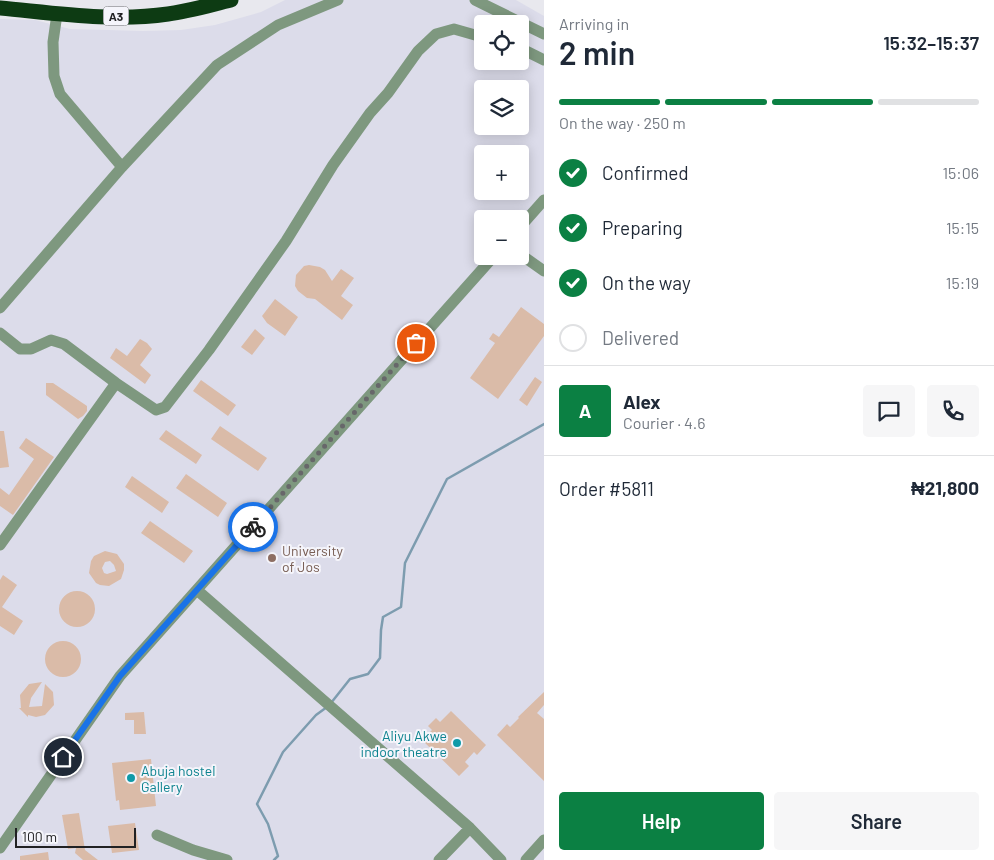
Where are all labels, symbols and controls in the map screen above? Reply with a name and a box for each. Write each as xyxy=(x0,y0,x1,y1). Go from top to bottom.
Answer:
road number: A3 xyxy=(104,7,128,26)
text: Arriving in xyxy=(559,14,629,33)
map controls xyxy=(474,15,529,265)
button: locate xyxy=(474,15,529,70)
text: 15:32–15:37 xyxy=(883,31,979,54)
text: 2 min xyxy=(559,33,635,71)
button: layers xyxy=(474,80,529,135)
text: On the way · 250 m xyxy=(559,113,686,132)
button: + xyxy=(474,145,529,200)
icon: check xyxy=(559,159,587,187)
text: Confirmed xyxy=(602,161,689,184)
text: 15:06 xyxy=(942,163,979,182)
button: − xyxy=(474,210,529,265)
icon: check xyxy=(559,214,587,242)
text: Preparing xyxy=(602,216,683,239)
text: 15:15 xyxy=(946,218,979,237)
icon: check xyxy=(559,269,587,297)
text: On the way xyxy=(602,271,691,294)
text: 15:19 xyxy=(946,273,979,292)
pin xyxy=(395,322,437,364)
text: Delivered xyxy=(602,326,679,349)
icon: bag xyxy=(402,329,430,357)
button: chat xyxy=(863,385,915,437)
button: phone xyxy=(927,385,979,437)
text: Alex xyxy=(623,390,661,413)
text: A xyxy=(579,399,591,422)
text: Courier · 4.6 xyxy=(623,413,706,432)
text: ₦21,800 xyxy=(911,476,979,499)
text: Order #5811 xyxy=(559,477,654,500)
courier xyxy=(228,502,278,552)
icon: bike xyxy=(239,513,267,541)
place label: University of Jos xyxy=(282,542,344,575)
marker: University of Jos xyxy=(266,552,278,564)
place label: Aliyu Akwe indoor theatre xyxy=(361,727,447,760)
pin xyxy=(42,736,84,778)
marker: Aliyu Akwe indoor theatre xyxy=(451,737,463,749)
icon: home xyxy=(49,743,77,771)
place label: Abuja hostel Gallery xyxy=(141,762,215,795)
marker: Abuja hostel Gallery xyxy=(125,772,137,784)
button: Help xyxy=(559,792,764,850)
button: Share xyxy=(774,792,979,850)
scale bar xyxy=(15,825,136,848)
text: 100 m xyxy=(22,828,57,845)

